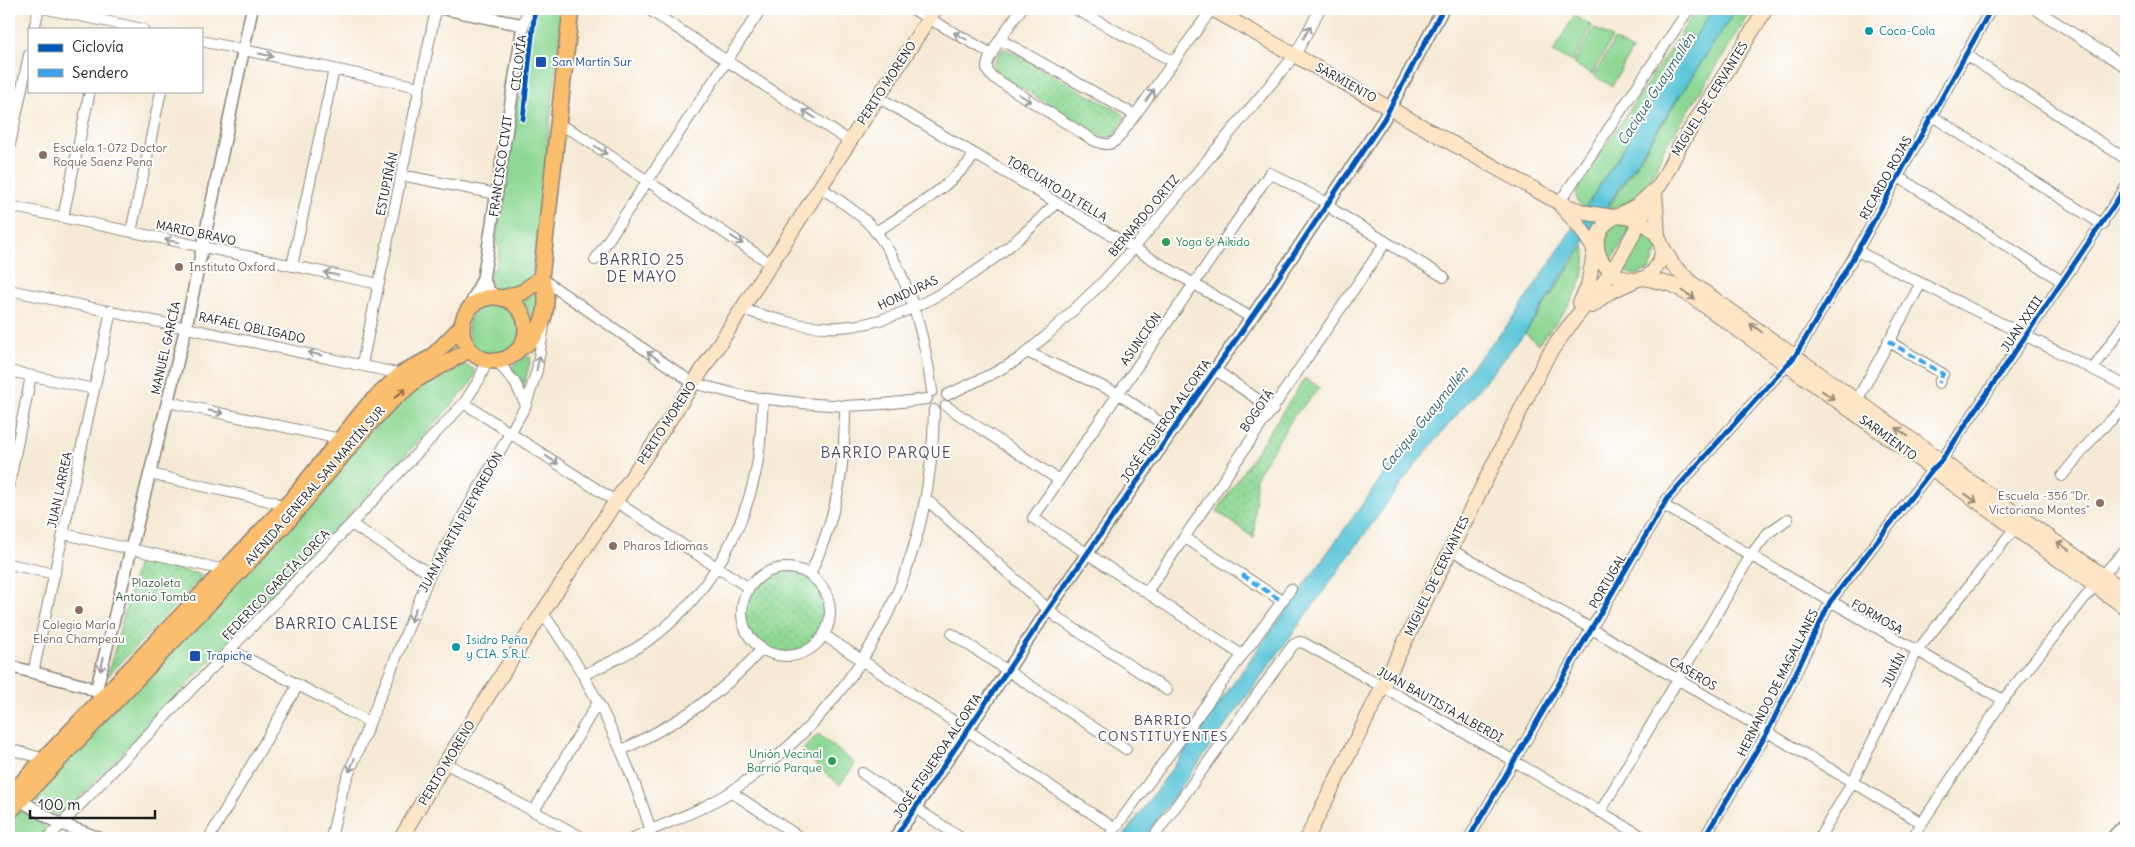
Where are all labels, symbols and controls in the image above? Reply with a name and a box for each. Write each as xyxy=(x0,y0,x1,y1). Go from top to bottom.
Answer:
place label: Coca-Cola xyxy=(1879,23,1936,38)
one-way arrow xyxy=(1303,25,1313,39)
marker: Coca-Cola xyxy=(1863,25,1875,37)
legend xyxy=(28,28,202,92)
water label: Cacique Guaymallén xyxy=(1613,29,1700,149)
one-way arrow xyxy=(954,31,968,41)
street label: CICLOVÍA xyxy=(508,34,529,92)
text: Ciclovía xyxy=(72,37,124,56)
street label: PERITO MORENO xyxy=(854,38,919,127)
street label: MIGUEL DE CERVANTES xyxy=(1668,38,1751,159)
one-way arrow xyxy=(258,51,274,60)
place label: San Martín Sur xyxy=(552,54,632,69)
marker: San Martín Sur xyxy=(534,55,548,69)
street label: SARMIENTO xyxy=(1313,60,1379,105)
text: Sendero xyxy=(72,63,128,82)
one-way arrow xyxy=(1144,89,1155,102)
one-way arrow xyxy=(1018,92,1032,103)
one-way arrow xyxy=(802,109,816,119)
street label: FRANCISCO CIVIT xyxy=(486,114,515,218)
street label: RICARDO ROJAS xyxy=(1856,133,1915,222)
place label: Escuela 1-072 Doctor Roque Saenz Pena xyxy=(53,140,168,169)
one-way arrow xyxy=(594,145,608,155)
marker: Escuela 1-072 Doctor Roque Saenz Pena xyxy=(37,149,49,161)
street label: ESTUPIÑÁN xyxy=(372,151,401,217)
street label: TORCUATO DI TELLA xyxy=(1004,153,1110,225)
street label: BERNARDO ORTIZ xyxy=(1105,172,1182,259)
street label: MARIO BRAVO xyxy=(155,217,238,248)
place label: Yoga & Aikido xyxy=(1176,234,1250,249)
one-way arrow xyxy=(165,235,181,245)
one-way arrow xyxy=(729,235,743,245)
marker: Yoga & Aikido xyxy=(1160,236,1172,248)
district label: BARRIO 25 DE MAYO xyxy=(599,250,685,286)
place label: Instituto Oxford xyxy=(189,259,276,274)
marker: Instituto Oxford xyxy=(173,261,185,273)
one-way arrow xyxy=(324,269,340,278)
street label: HONDURAS xyxy=(875,272,941,313)
one-way arrow xyxy=(1682,290,1696,300)
street label: JUAN XXIII xyxy=(1997,293,2046,354)
street label: MANUEL GARCÍA xyxy=(148,300,184,396)
street label: RAFAEL OBLIGADO xyxy=(197,309,307,346)
street label: ASUNCIÓN xyxy=(1117,309,1164,368)
one-way arrow xyxy=(1749,323,1763,333)
one-way arrow xyxy=(307,349,323,359)
one-way arrow xyxy=(646,351,660,361)
one-way arrow xyxy=(534,355,543,371)
street label: JOSÉ FIGUEROA ALCORTA xyxy=(1117,356,1214,485)
water label: Cacique Guaymallén xyxy=(1376,362,1473,475)
street label: PERITO MORENO xyxy=(634,378,699,467)
street label: BOGOTÁ xyxy=(1237,386,1277,435)
one-way arrow xyxy=(394,387,407,399)
one-way arrow xyxy=(1820,390,1834,400)
street label: AVENIDA GENERAL SAN MARTÍN SUR xyxy=(241,403,388,568)
one-way arrow xyxy=(207,408,223,417)
street label: SARMIENTO xyxy=(1857,412,1920,464)
one-way arrow xyxy=(1896,427,1910,437)
district label: BARRIO PARQUE xyxy=(820,443,952,462)
street label: JUAN MARTÍN PUEYRREDÓN xyxy=(416,449,506,595)
street label: JUAN LARREA xyxy=(44,450,75,529)
one-way arrow xyxy=(544,455,558,465)
place label: Escuela -356 "Dr. Victoriano Montes" xyxy=(1989,488,2090,517)
one-way arrow xyxy=(1964,493,1978,503)
marker: Escuela -356 "Dr. Victoriano Montes" xyxy=(2094,497,2106,509)
street label: MIGUEL DE CERVANTES xyxy=(1401,513,1472,638)
street label: FEDERICO GARCÍA LORCA xyxy=(219,526,333,643)
place label: Pharos Idiomas xyxy=(623,538,708,553)
marker: Pharos Idiomas xyxy=(607,540,619,552)
one-way arrow xyxy=(2057,541,2070,552)
street label: PORTUGAL xyxy=(1586,550,1630,611)
park label: Plazoleta Antonio Tomba xyxy=(116,575,197,604)
street label: FORMOSA xyxy=(1849,596,1906,637)
marker: Colegio María Elena Champeau xyxy=(73,604,85,616)
one-way arrow xyxy=(408,606,417,622)
street label: HERNANDO DE MAGALLANES xyxy=(1734,606,1821,759)
district label: BARRIO CALISE xyxy=(275,614,399,633)
place label: Colegio María Elena Champeau xyxy=(33,617,125,646)
place label: Isidro Peña y CIA. S.R.L. xyxy=(466,632,530,661)
marker: Isidro Peña y CIA. S.R.L. xyxy=(450,641,462,653)
place label: Trapiche xyxy=(206,648,252,663)
marker: Trapiche xyxy=(188,649,202,663)
street label: JUNÍN xyxy=(1879,650,1908,689)
street label: CASEROS xyxy=(1667,654,1720,694)
one-way arrow xyxy=(97,655,106,671)
street label: JUAN BAUTISTA ALBERDI xyxy=(1375,664,1506,746)
street label: JOSÉ FIGUEROA ALCORTA xyxy=(890,690,985,821)
district label: BARRIO CONSTITUYENTES xyxy=(1098,711,1228,745)
street label: PERITO MORENO xyxy=(415,718,478,808)
place label: Unión Vecinal Barrio Parque xyxy=(747,746,822,775)
marker: Unión Vecinal Barrio Parque xyxy=(826,755,838,767)
one-way arrow xyxy=(347,757,356,772)
scale bar xyxy=(30,787,155,819)
text: 100 m xyxy=(38,795,80,814)

